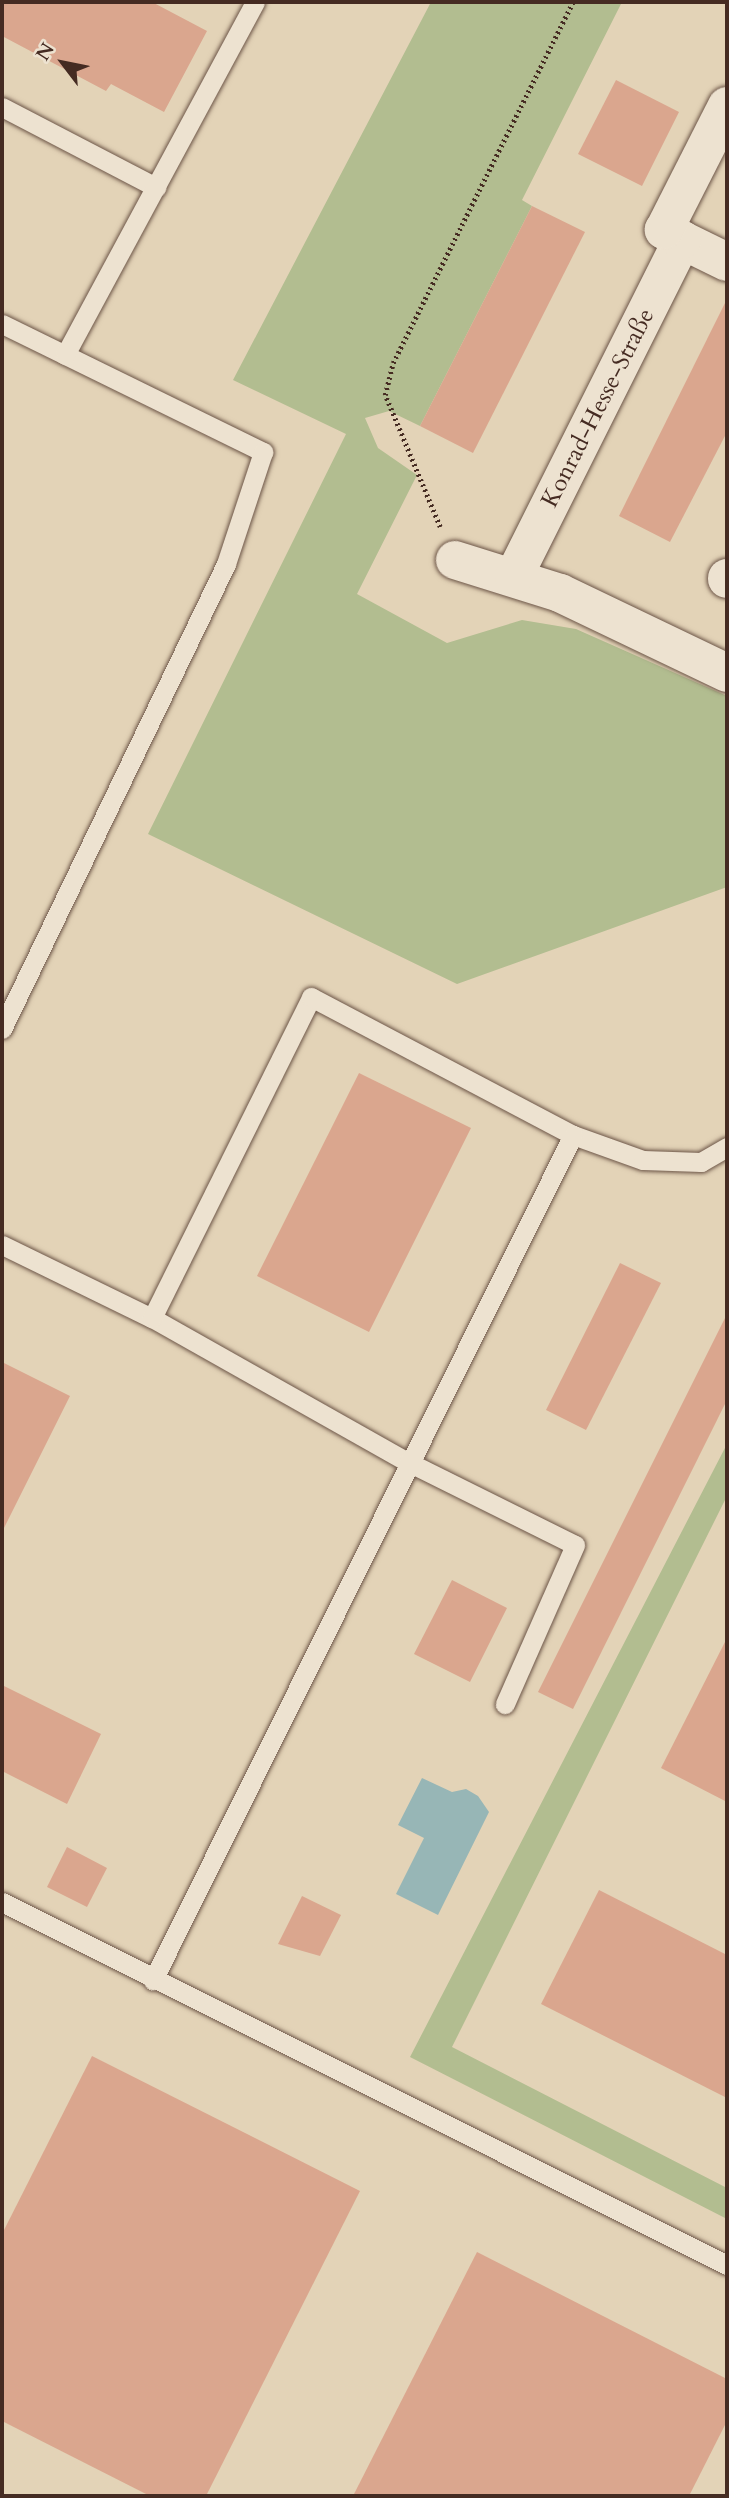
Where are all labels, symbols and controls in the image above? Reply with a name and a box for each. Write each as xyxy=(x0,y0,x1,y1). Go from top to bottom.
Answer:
north arrow xyxy=(28,28,98,98)
text: N xyxy=(30,38,61,66)
street label: Konrad-Hesse-Straße xyxy=(535,304,661,512)

